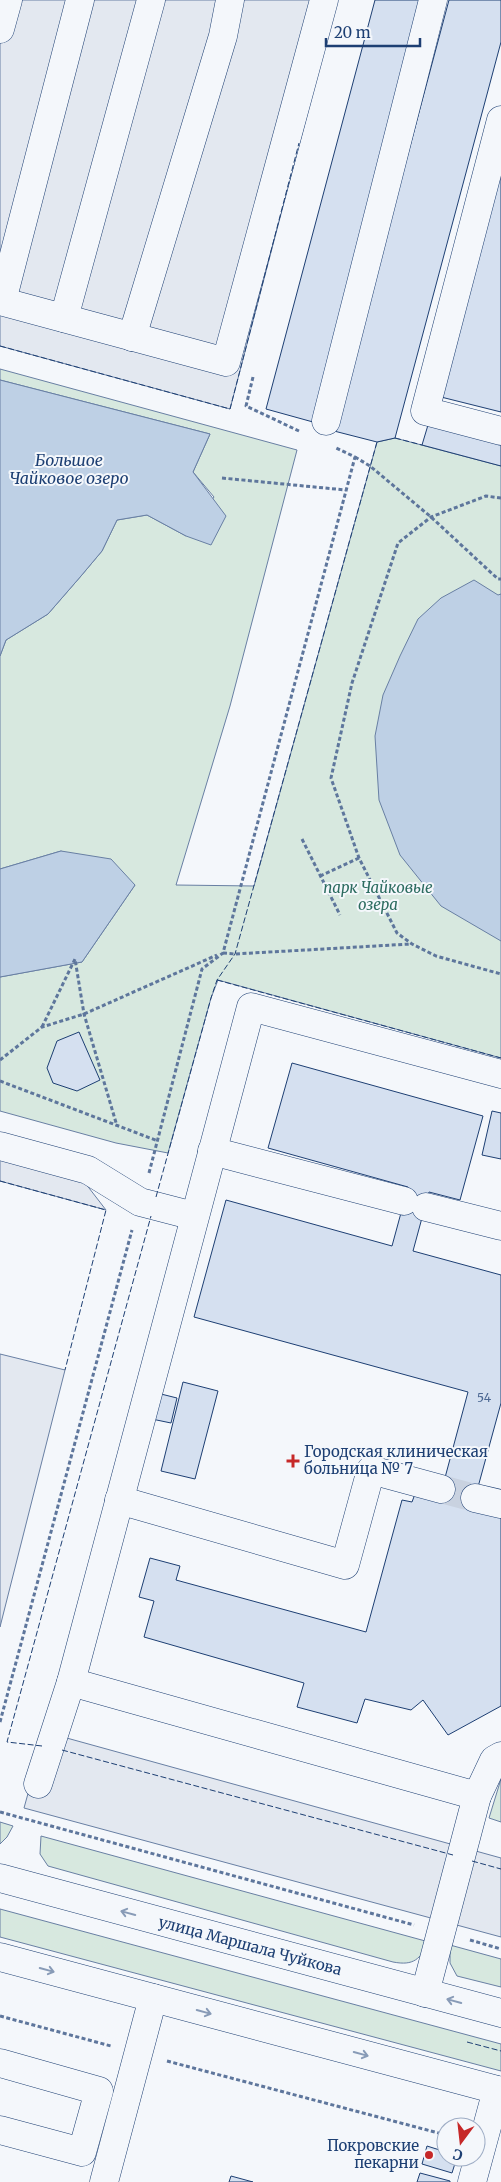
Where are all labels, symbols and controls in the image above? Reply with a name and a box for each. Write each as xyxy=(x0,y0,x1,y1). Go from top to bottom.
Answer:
scale bar xyxy=(326,15,420,47)
text: 20 m xyxy=(334,23,371,42)
water label: Большое Чайковое озеро xyxy=(9,450,129,488)
park label: парк Чайковые озера xyxy=(323,878,433,914)
house number: 54 xyxy=(477,1390,492,1405)
place label: Городская клиническая больница № 7 xyxy=(304,1442,488,1478)
marker: Городская клиническая больница № 7 xyxy=(286,1454,300,1468)
one-way arrow xyxy=(120,1908,136,1917)
street label: улица Маршала Чуйкова xyxy=(156,1912,344,1979)
one-way arrow xyxy=(39,1965,55,1975)
one-way arrow xyxy=(446,1995,462,2005)
one-way arrow xyxy=(196,2007,212,2017)
one-way arrow xyxy=(353,2049,369,2059)
north arrow xyxy=(436,2117,486,2167)
place label: Покровские пекарни xyxy=(327,2136,419,2172)
text: С xyxy=(451,2145,464,2164)
marker: Покровские пекарни xyxy=(423,2149,435,2161)

